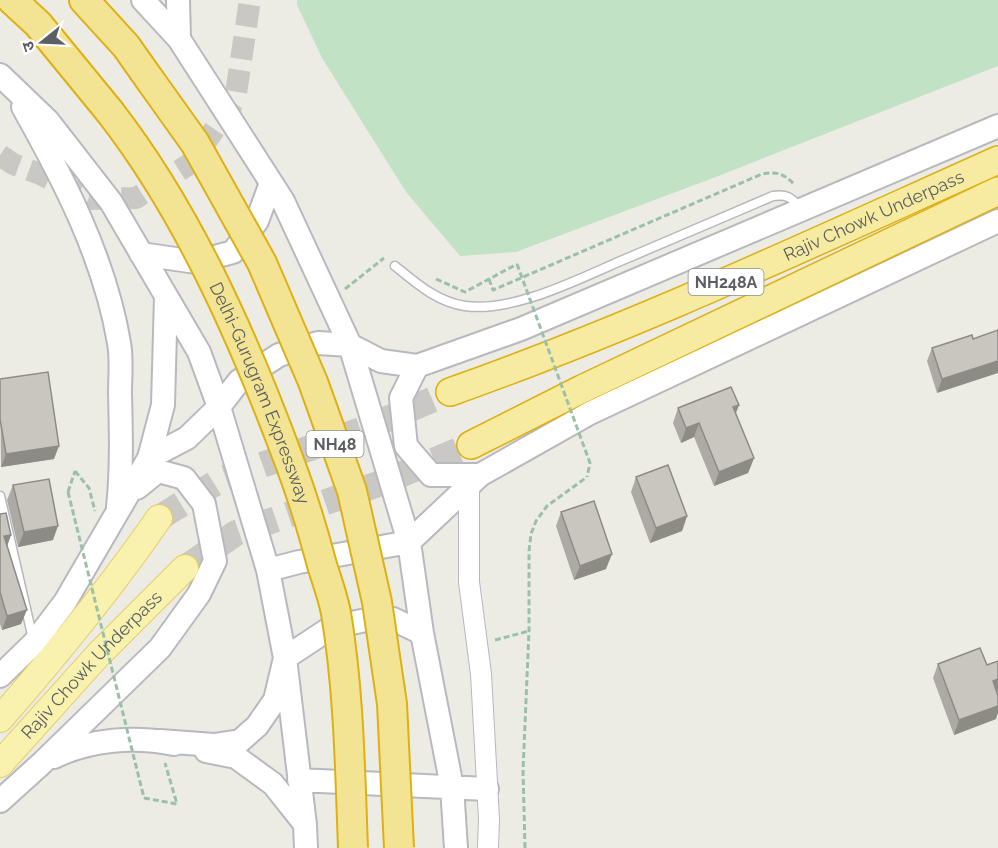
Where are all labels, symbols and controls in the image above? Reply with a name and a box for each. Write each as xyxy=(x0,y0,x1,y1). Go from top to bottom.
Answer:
north arrow xyxy=(12,12,72,72)
text: उ xyxy=(18,38,39,54)
street label: Rajiv Chowk Underpass xyxy=(780,166,967,265)
road number: NH248A xyxy=(688,269,764,295)
street label: Delhi-Gurugram Expressway xyxy=(205,279,315,507)
road number: NH48 xyxy=(306,431,364,457)
street label: Rajiv Chowk Underpass xyxy=(17,586,166,743)

